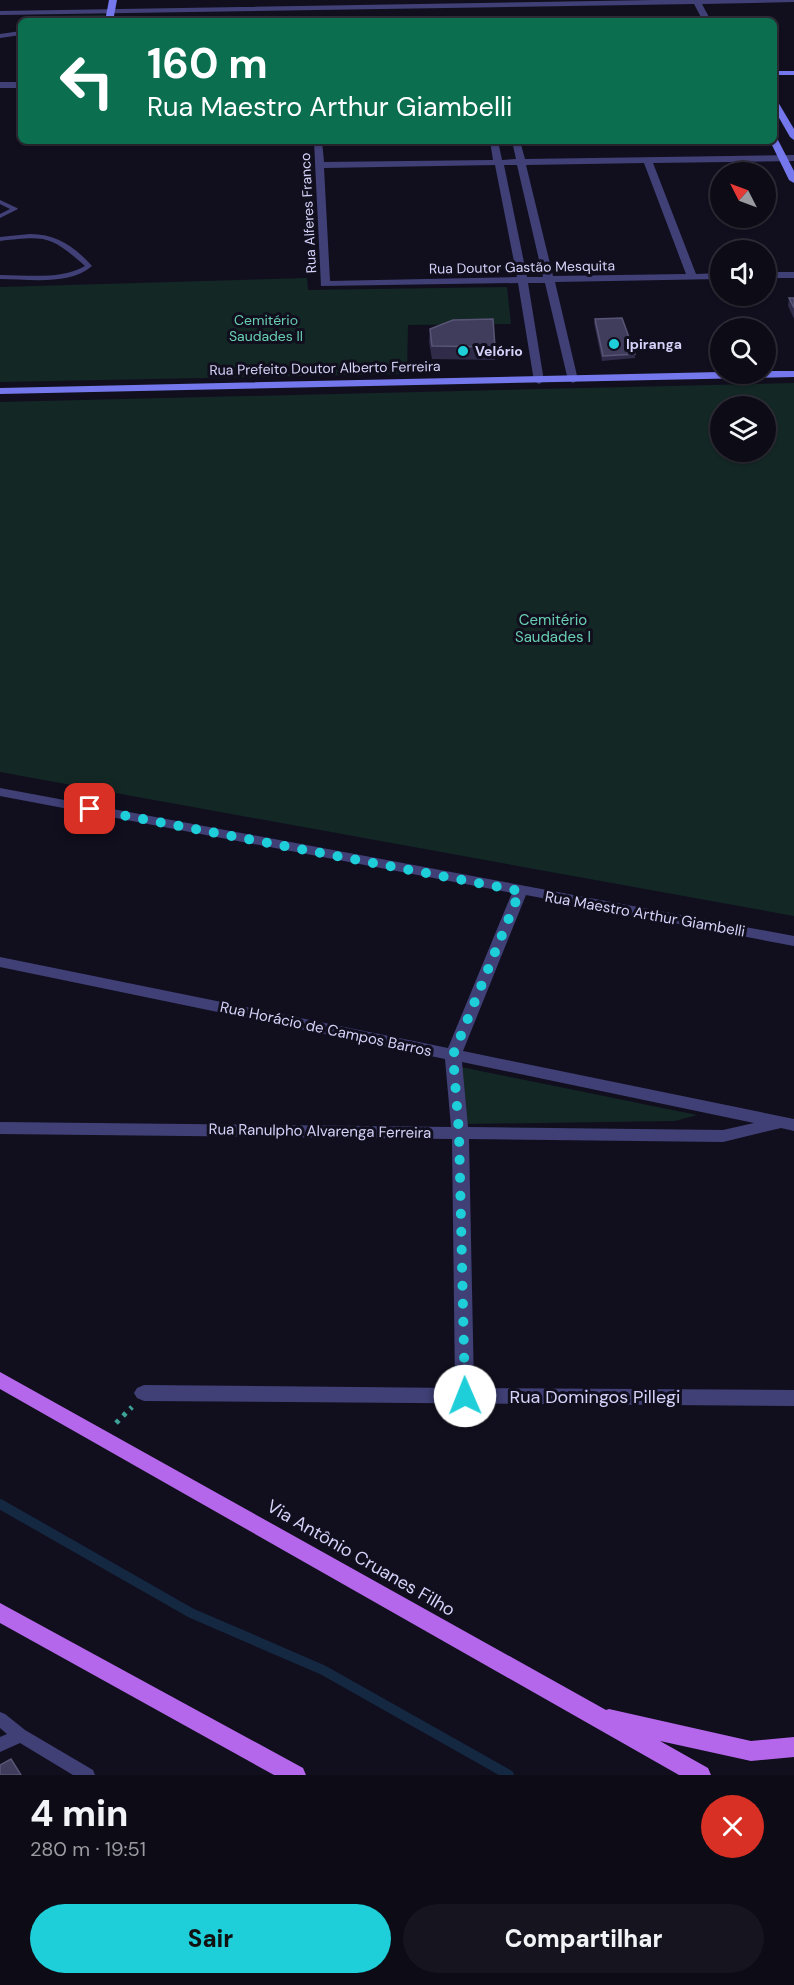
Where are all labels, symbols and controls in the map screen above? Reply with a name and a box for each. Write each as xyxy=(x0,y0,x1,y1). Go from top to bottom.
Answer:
text: 160 m xyxy=(147,36,268,91)
icon: left xyxy=(48,42,126,120)
text: Rua Maestro Arthur Giambelli xyxy=(147,89,512,124)
street label: Rua Alferes Franco xyxy=(296,152,320,274)
north arrow xyxy=(710,162,776,228)
map controls xyxy=(710,162,776,462)
button: sound xyxy=(710,240,776,306)
street label: Rua Doutor Gastão Mesquita xyxy=(429,256,615,278)
park label: Cemitério Saudades II xyxy=(229,311,303,345)
button: search xyxy=(710,318,776,384)
place label: Ipiranga xyxy=(626,335,682,353)
marker: Ipiranga xyxy=(607,337,621,351)
place label: Velório xyxy=(475,342,523,360)
marker: Velório xyxy=(456,344,470,358)
street label: Rua Prefeito Doutor Alberto Ferreira xyxy=(209,357,441,379)
button: layers xyxy=(710,396,776,462)
park label: Cemitério Saudades I xyxy=(515,610,591,647)
pin xyxy=(64,783,115,834)
icon: arrive xyxy=(73,792,106,825)
street label: Rua Maestro Arthur Giambelli xyxy=(543,887,747,941)
street label: Rua Horácio de Campos Barros xyxy=(218,997,434,1061)
street label: Rua Ranulpho Alvarenga Ferreira xyxy=(208,1119,432,1143)
position arrow xyxy=(433,1364,497,1428)
street label: Rua Domingos Pillegi xyxy=(510,1385,680,1409)
street label: Via Antônio Cruanes Filho xyxy=(262,1494,460,1622)
text: 4 min xyxy=(30,1790,128,1837)
button: close xyxy=(701,1795,764,1858)
text: 280 m · 19:51 xyxy=(30,1836,146,1862)
button: Sair xyxy=(30,1904,391,1973)
button: Compartilhar xyxy=(403,1904,764,1973)

